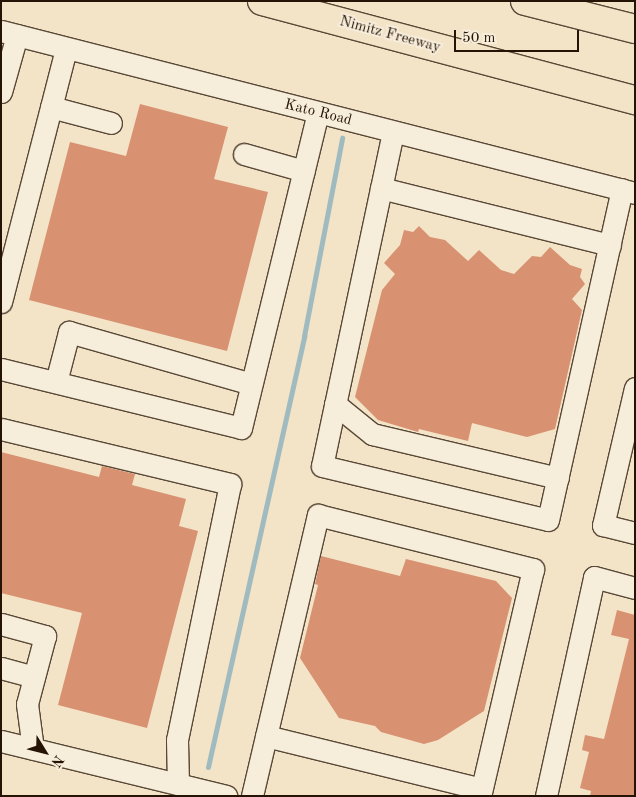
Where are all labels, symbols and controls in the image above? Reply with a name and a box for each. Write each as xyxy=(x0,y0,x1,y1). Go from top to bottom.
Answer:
street label: Nimitz Freeway xyxy=(337,13,443,57)
scale bar xyxy=(456,20,581,52)
text: 50 m xyxy=(462,31,496,46)
street label: Kato Road xyxy=(282,96,354,130)
north arrow xyxy=(20,727,70,777)
text: N xyxy=(48,752,66,769)

